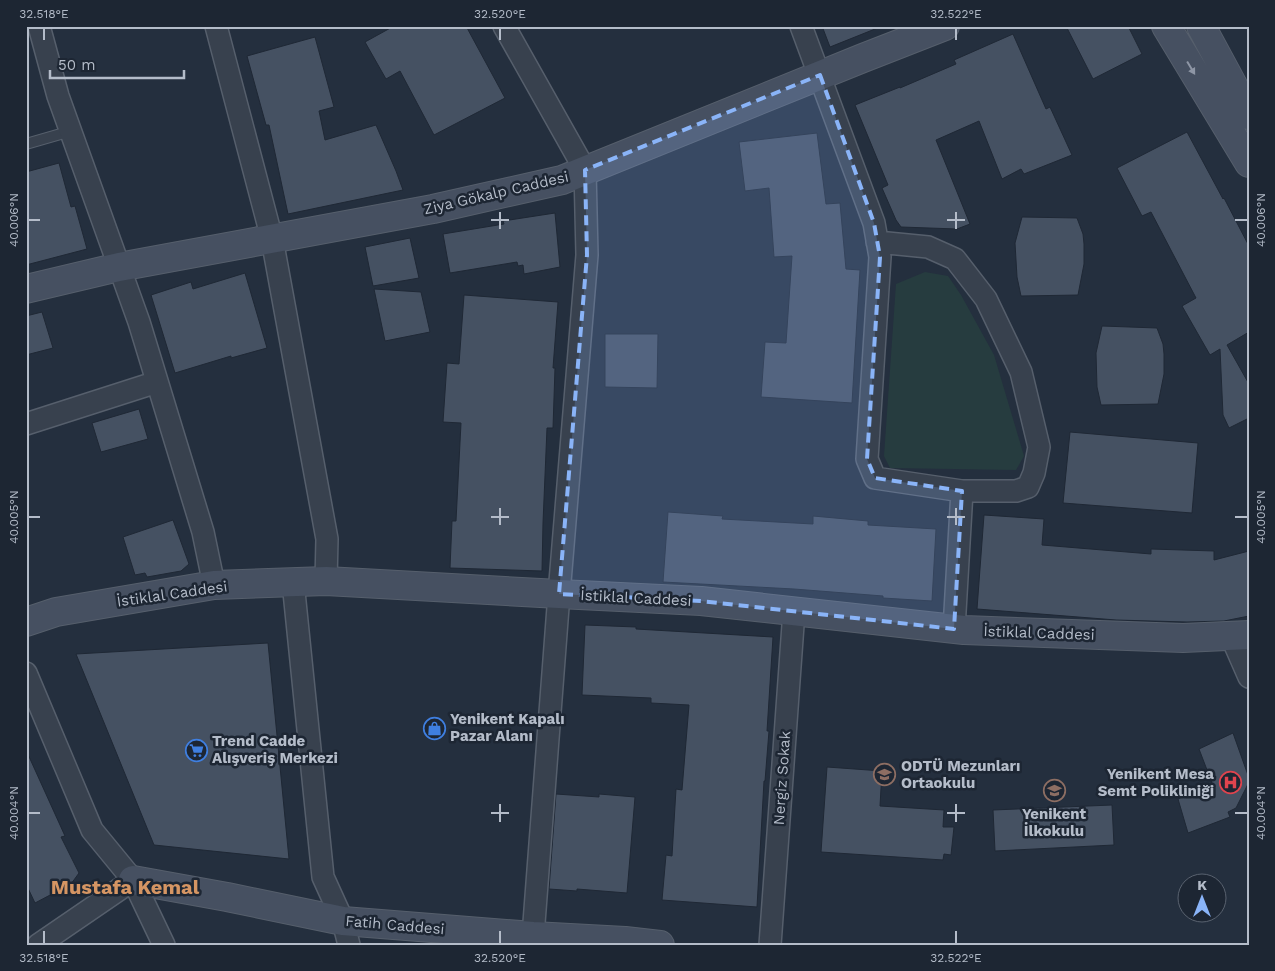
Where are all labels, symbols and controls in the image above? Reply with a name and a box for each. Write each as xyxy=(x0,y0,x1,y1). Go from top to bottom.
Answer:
text: 32.518°E xyxy=(19,7,69,21)
text: 32.520°E xyxy=(474,7,526,21)
text: 32.522°E xyxy=(930,7,982,21)
scale bar xyxy=(50,48,184,80)
text: 50 m xyxy=(58,56,95,74)
one-way arrow xyxy=(1187,61,1196,75)
street label: Ziya Gökalp Caddesi xyxy=(422,168,570,218)
text: 40.006°N xyxy=(7,193,21,247)
text: 40.006°N xyxy=(1254,193,1268,247)
text: 40.005°N xyxy=(7,490,21,544)
text: 40.005°N xyxy=(1254,490,1268,544)
street label: İstiklal Caddesi xyxy=(116,577,228,611)
street label: İstiklal Caddesi xyxy=(580,586,692,610)
street label: İstiklal Caddesi xyxy=(983,622,1095,644)
place label: Yenikent Kapalı Pazar Alanı xyxy=(450,710,565,745)
shop icon: Yenikent Kapalı Pazar Alanı xyxy=(422,716,446,740)
street label: Nergiz Sokak xyxy=(770,730,794,826)
place label: Trend Cadde Alışveriş Merkezi xyxy=(212,732,338,767)
supermarket icon: Trend Cadde Alışveriş Merkezi xyxy=(184,738,208,762)
place label: ODTÜ Mezunları Ortaokulu xyxy=(901,757,1020,792)
school or university icon: ODTÜ Mezunları Ortaokulu xyxy=(873,763,897,787)
place label: Yenikent Mesa Semt Polikliniği xyxy=(1098,765,1214,800)
hospital icon: Yenikent Mesa Semt Polikliniği xyxy=(1218,771,1242,795)
school or university icon: Yenikent İlkokulu xyxy=(1042,779,1066,803)
text: 40.004°N xyxy=(7,786,21,840)
text: 40.004°N xyxy=(1254,786,1268,840)
place label: Yenikent İlkokulu xyxy=(1022,805,1086,840)
north arrow xyxy=(1178,874,1228,924)
district label: Mustafa Kemal xyxy=(51,875,200,899)
text: K xyxy=(1197,877,1207,893)
street label: Fatih Caddesi xyxy=(345,912,445,938)
text: 32.518°E xyxy=(19,951,69,965)
text: 32.520°E xyxy=(474,951,526,965)
text: 32.522°E xyxy=(930,951,982,965)

